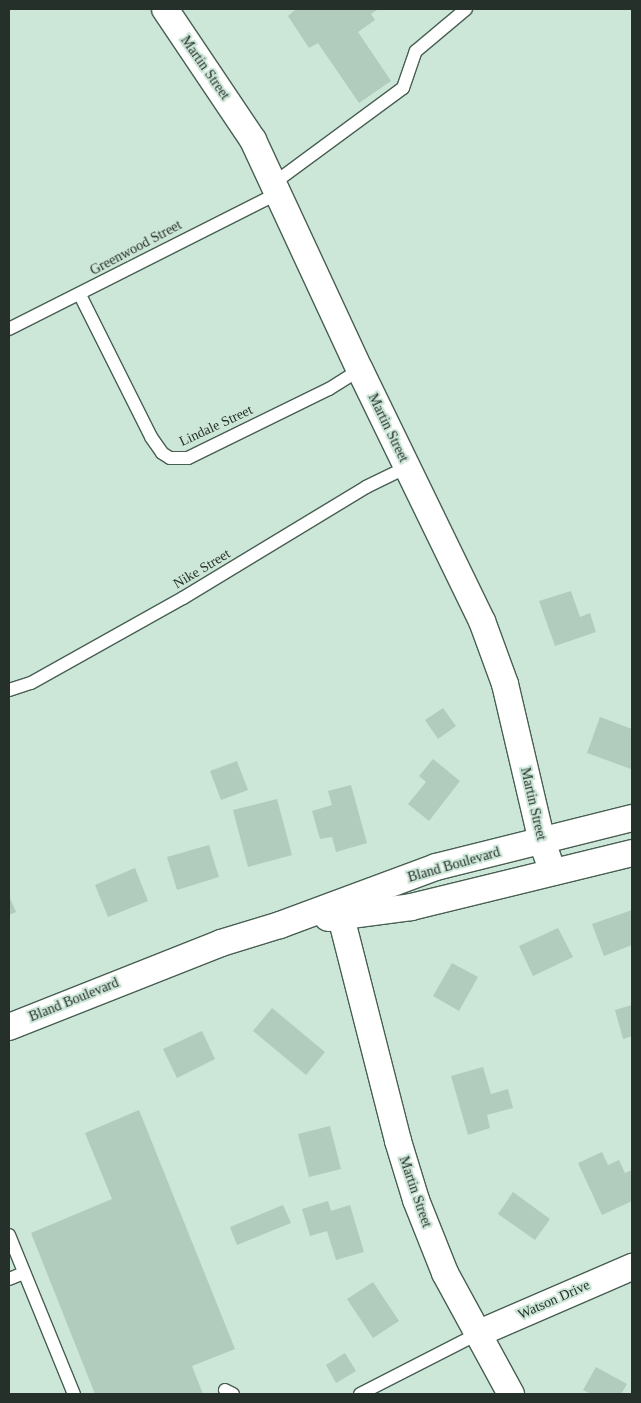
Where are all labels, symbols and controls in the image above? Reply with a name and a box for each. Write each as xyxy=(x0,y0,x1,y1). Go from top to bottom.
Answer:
street label: Martin Street xyxy=(177,33,233,103)
street label: Greenwood Street xyxy=(87,217,185,279)
street label: Martin Street xyxy=(364,391,412,465)
street label: Lindale Street xyxy=(177,402,255,450)
street label: Nike Street xyxy=(171,545,233,593)
street label: Martin Street xyxy=(516,766,550,842)
street label: Bland Boulevard xyxy=(406,844,502,886)
street label: Bland Boulevard xyxy=(27,974,121,1026)
street label: Martin Street xyxy=(395,1154,435,1230)
street label: Watson Drive xyxy=(515,1277,593,1323)

